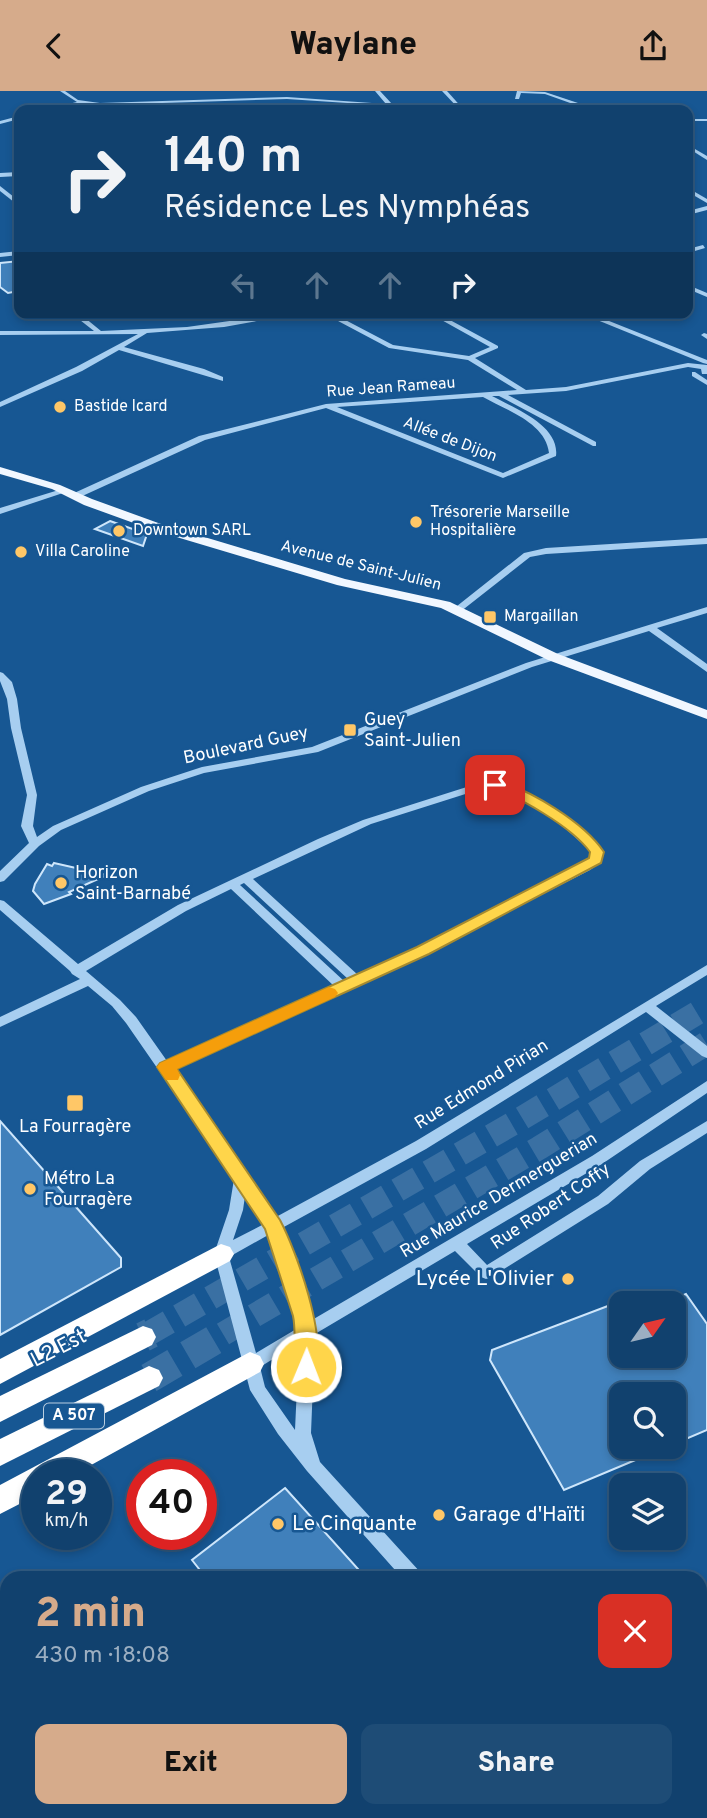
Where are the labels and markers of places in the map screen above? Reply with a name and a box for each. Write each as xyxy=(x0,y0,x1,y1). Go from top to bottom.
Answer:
place label: Bastide Icard xyxy=(74,397,167,417)
marker: Bastide Icard xyxy=(52,399,68,415)
place label: Trésorerie Marseille Hospitalière xyxy=(430,503,570,541)
marker: Trésorerie Marseille Hospitalière xyxy=(408,514,424,530)
place label: Downtown SARL xyxy=(133,521,251,541)
marker: Downtown SARL xyxy=(111,523,127,539)
place label: Villa Caroline xyxy=(35,542,130,562)
marker: Villa Caroline xyxy=(13,544,29,560)
place label: Margaillan xyxy=(504,607,578,627)
marker: Margaillan xyxy=(482,609,498,625)
place label: Guey Saint-Julien xyxy=(364,709,461,753)
marker: Guey Saint-Julien xyxy=(342,722,358,738)
pin xyxy=(465,755,525,815)
place label: Horizon Saint-Barnabé xyxy=(75,862,191,906)
marker: Horizon Saint-Barnabé xyxy=(53,875,69,891)
marker: La Fourragère xyxy=(65,1093,85,1113)
place label: La Fourragère xyxy=(19,1116,131,1139)
place label: Métro La Fourragère xyxy=(44,1168,133,1212)
marker: Métro La Fourragère xyxy=(22,1181,38,1197)
place label: Lycée L'Olivier xyxy=(416,1266,554,1293)
marker: Lycée L'Olivier xyxy=(560,1271,576,1287)
place label: Garage d'Haïti xyxy=(453,1502,585,1529)
marker: Garage d'Haïti xyxy=(431,1507,447,1523)
place label: Le Cinquante xyxy=(292,1511,417,1538)
marker: Le Cinquante xyxy=(270,1516,286,1532)

